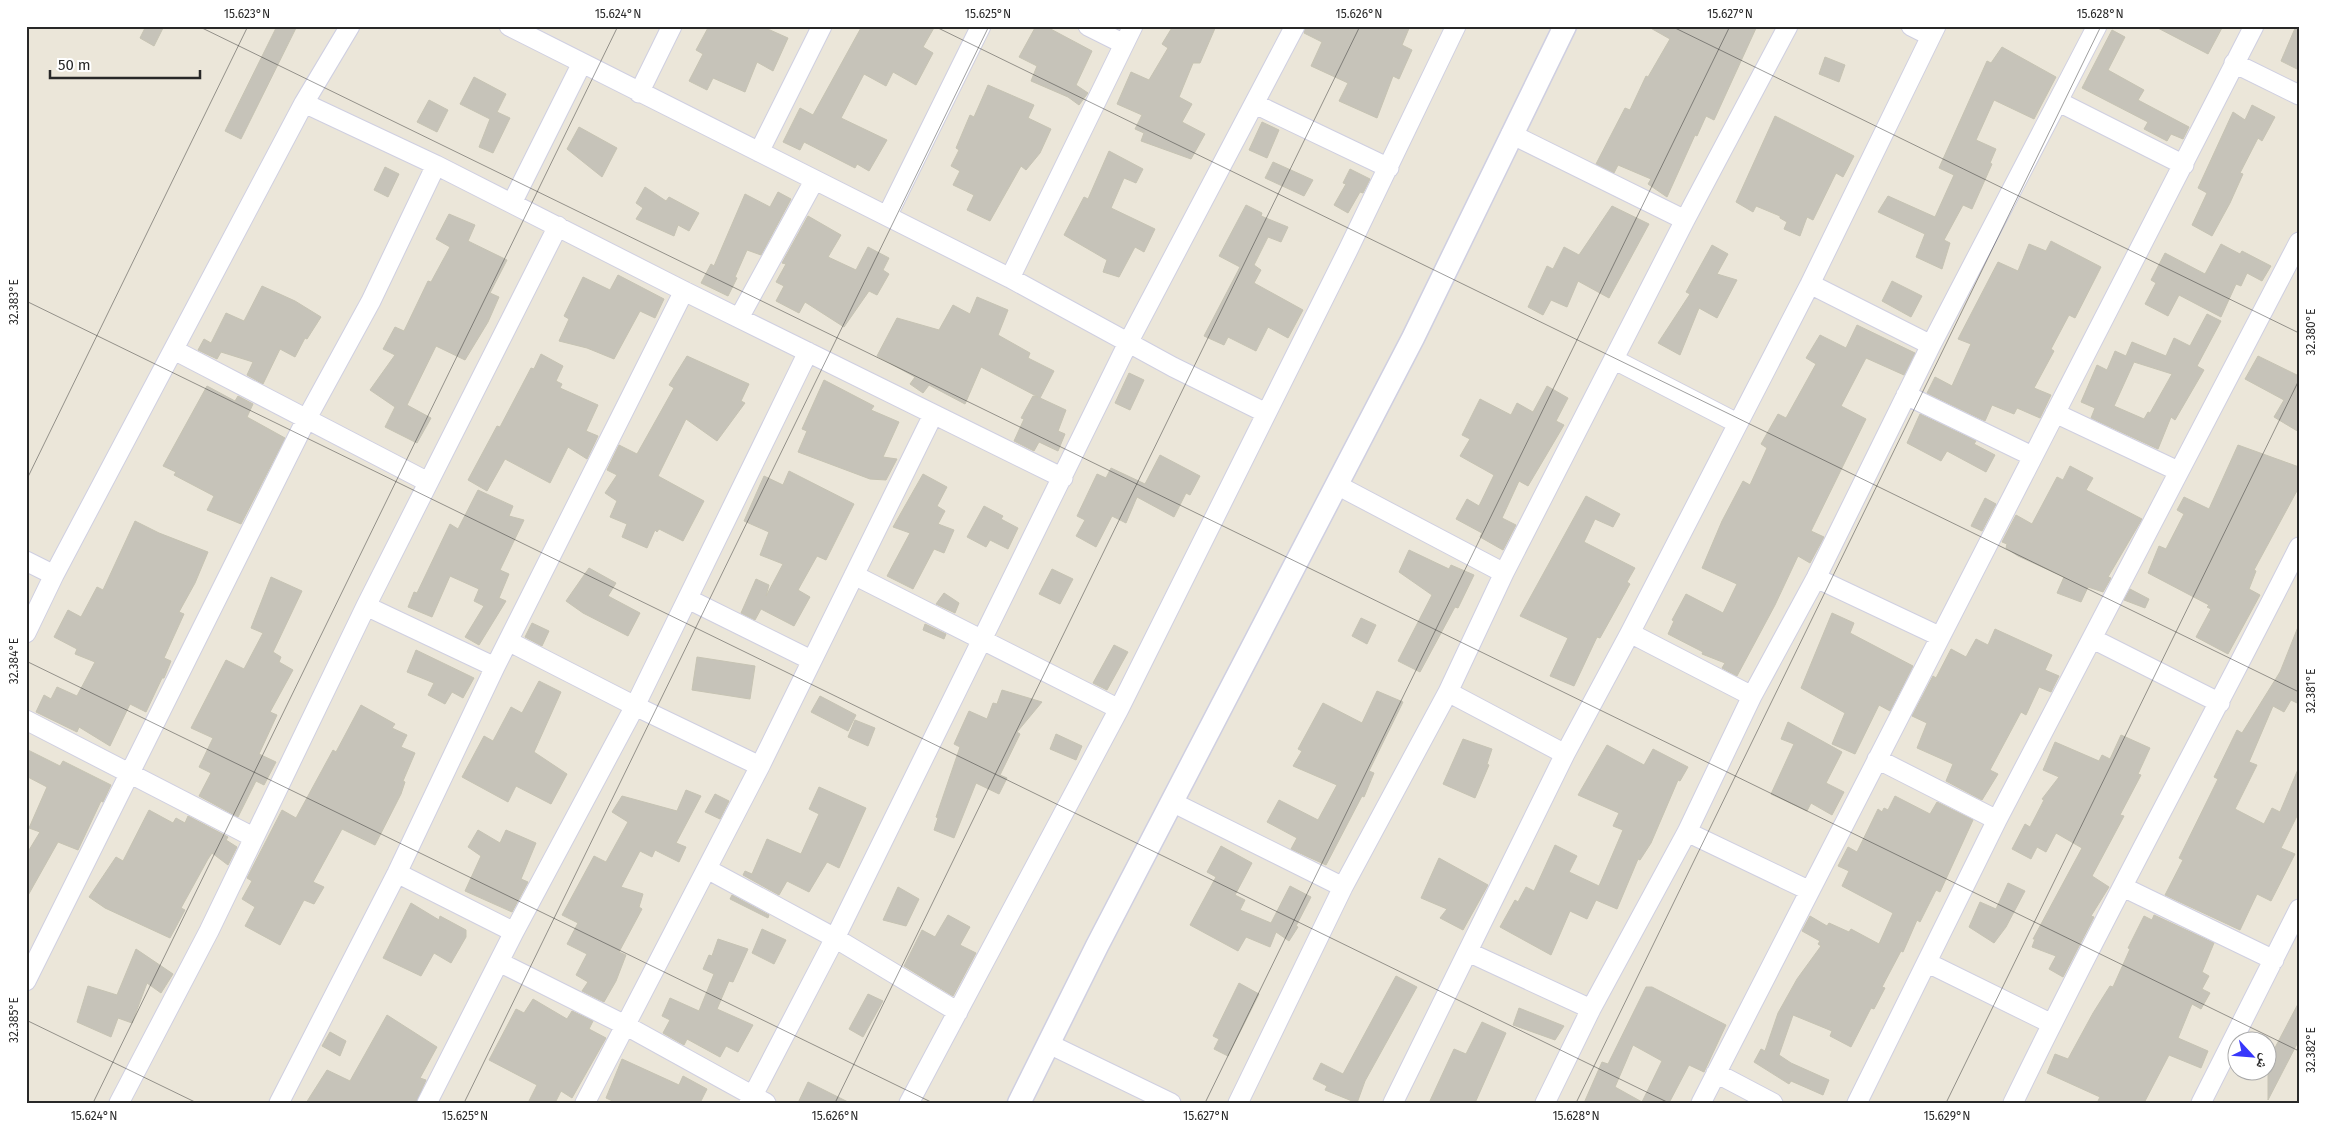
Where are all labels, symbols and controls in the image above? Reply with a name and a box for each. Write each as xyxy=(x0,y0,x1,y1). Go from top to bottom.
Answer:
text: 15.623°N xyxy=(224,7,270,21)
text: 15.624°N xyxy=(595,7,641,21)
text: 15.625°N xyxy=(965,7,1011,21)
text: 15.626°N xyxy=(1336,7,1382,21)
text: 15.627°N xyxy=(1707,7,1753,21)
text: 15.628°N xyxy=(2076,7,2124,21)
scale bar xyxy=(50,48,200,80)
text: 50 m xyxy=(58,56,91,74)
text: 32.383°E xyxy=(7,279,21,325)
text: 32.380°E xyxy=(2304,309,2318,355)
text: 32.384°E xyxy=(7,638,21,684)
text: 32.381°E xyxy=(2304,669,2318,713)
text: 32.385°E xyxy=(7,997,21,1043)
text: 32.382°E xyxy=(2304,1027,2318,1073)
north arrow xyxy=(2228,1032,2278,1082)
text: ش xyxy=(2252,1051,2274,1072)
text: 15.624°N xyxy=(71,1109,117,1123)
text: 15.625°N xyxy=(442,1109,488,1123)
text: 15.626°N xyxy=(812,1109,858,1123)
text: 15.627°N xyxy=(1183,1109,1229,1123)
text: 15.628°N xyxy=(1552,1109,1600,1123)
text: 15.629°N xyxy=(1924,1109,1970,1123)

